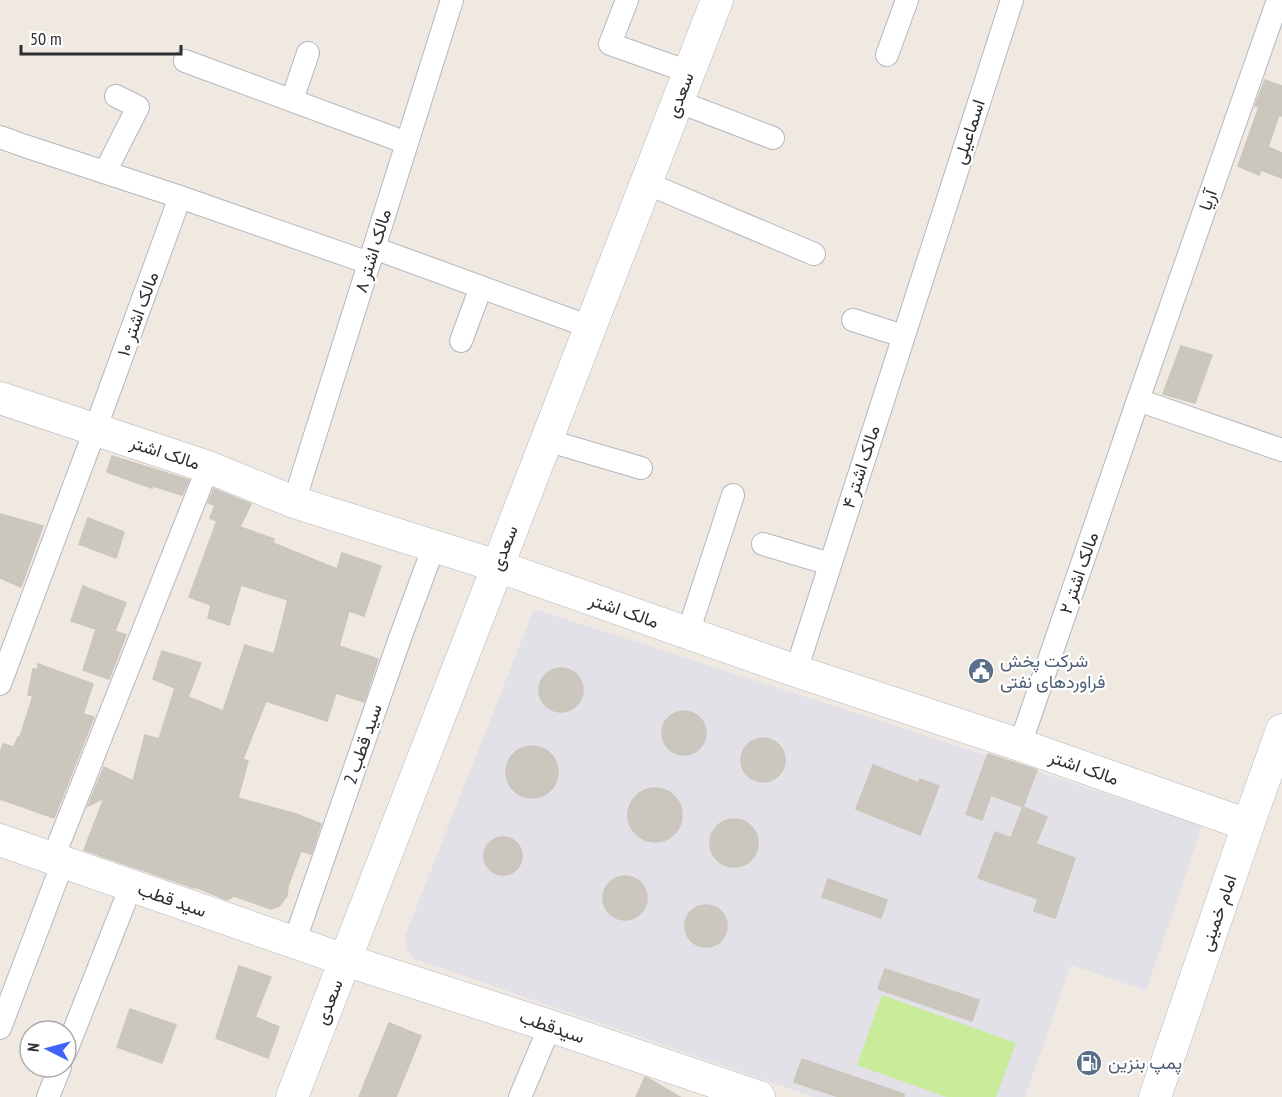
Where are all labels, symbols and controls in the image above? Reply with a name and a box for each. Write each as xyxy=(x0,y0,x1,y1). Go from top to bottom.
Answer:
scale bar xyxy=(21,18,182,56)
text: 50 m xyxy=(30,27,62,50)
street label: سعدی xyxy=(660,69,699,121)
street label: اسماعیلی xyxy=(947,97,990,167)
street label: آریا xyxy=(1193,185,1222,213)
street label: مالک اشتر ۸ xyxy=(349,206,396,296)
street label: مالک اشتر ۱۰ xyxy=(112,268,163,359)
street label: مالک اشتر ۴ xyxy=(836,422,885,511)
street label: مالک اشتر xyxy=(126,430,203,475)
street label: سعدی xyxy=(484,522,523,574)
street label: مالک اشتر ۲ xyxy=(1054,529,1103,617)
street label: مالک اشتر xyxy=(585,588,662,633)
place label: شرکت پخش فراوردهای نفتی xyxy=(1000,649,1105,693)
public building icon: شرکت پخش فراوردهای نفتی xyxy=(966,656,996,686)
street label: سید قطب 2 xyxy=(338,701,387,787)
street label: مالک اشتر xyxy=(1045,745,1122,790)
street label: امام خمینی xyxy=(1194,871,1242,955)
street label: سید قطب xyxy=(135,877,210,922)
street label: سعدی xyxy=(309,976,348,1028)
street label: سیدقطب xyxy=(517,1005,588,1048)
north arrow xyxy=(18,1019,78,1079)
text: N xyxy=(23,1042,43,1053)
fuel station icon: پمپ بنزین xyxy=(1074,1048,1104,1078)
place label: پمپ بنزین xyxy=(1108,1051,1182,1075)

